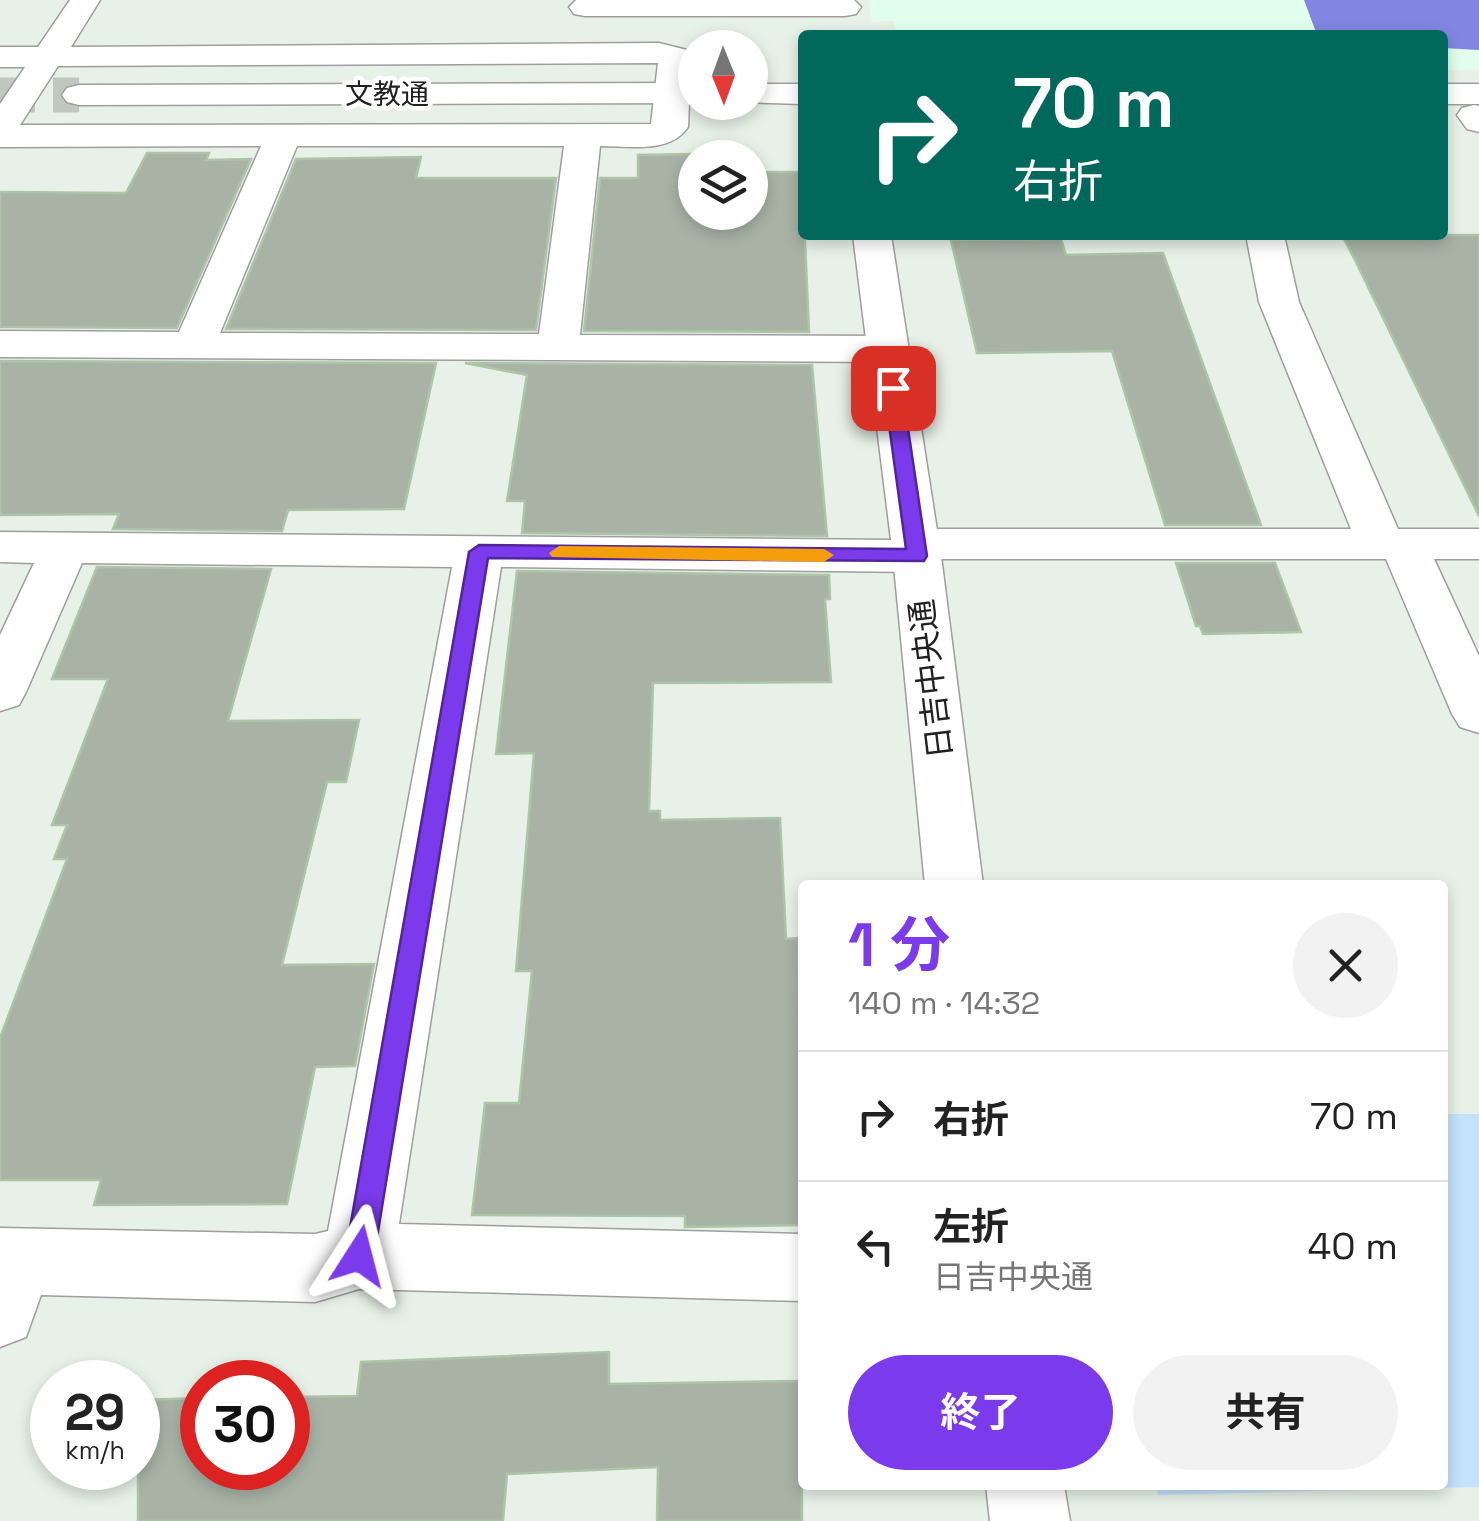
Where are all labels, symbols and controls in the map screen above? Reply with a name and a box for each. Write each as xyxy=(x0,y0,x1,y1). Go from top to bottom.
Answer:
north arrow xyxy=(678,30,768,120)
map controls xyxy=(678,30,768,230)
text: 70 m xyxy=(1013,58,1174,147)
icon: right xyxy=(848,70,978,200)
street label: 文教通 xyxy=(345,76,429,112)
button: layers xyxy=(678,140,768,230)
text: 右折 xyxy=(1013,153,1103,210)
pin xyxy=(851,346,936,431)
icon: arrive xyxy=(866,361,921,416)
street label: 日吉中央通 xyxy=(901,597,961,761)
text: 1 分 xyxy=(848,907,950,984)
button: close xyxy=(1293,913,1398,1018)
text: 140 m · 14:32 xyxy=(848,983,1040,1023)
icon: right xyxy=(848,1089,903,1144)
text: 70 m xyxy=(1310,1092,1398,1140)
text: 右折 xyxy=(933,1096,1009,1144)
text: 左折 xyxy=(933,1203,1009,1251)
position arrow xyxy=(307,1204,411,1308)
icon: left xyxy=(848,1219,903,1274)
text: 40 m xyxy=(1307,1222,1398,1270)
text: 日吉中央通 xyxy=(933,1257,1093,1297)
button: 終了 xyxy=(848,1355,1113,1470)
button: 共有 xyxy=(1133,1355,1398,1470)
speed limit sign: 30 xyxy=(180,1360,310,1490)
text: 29 xyxy=(65,1381,125,1445)
text: km/h xyxy=(65,1434,125,1466)

